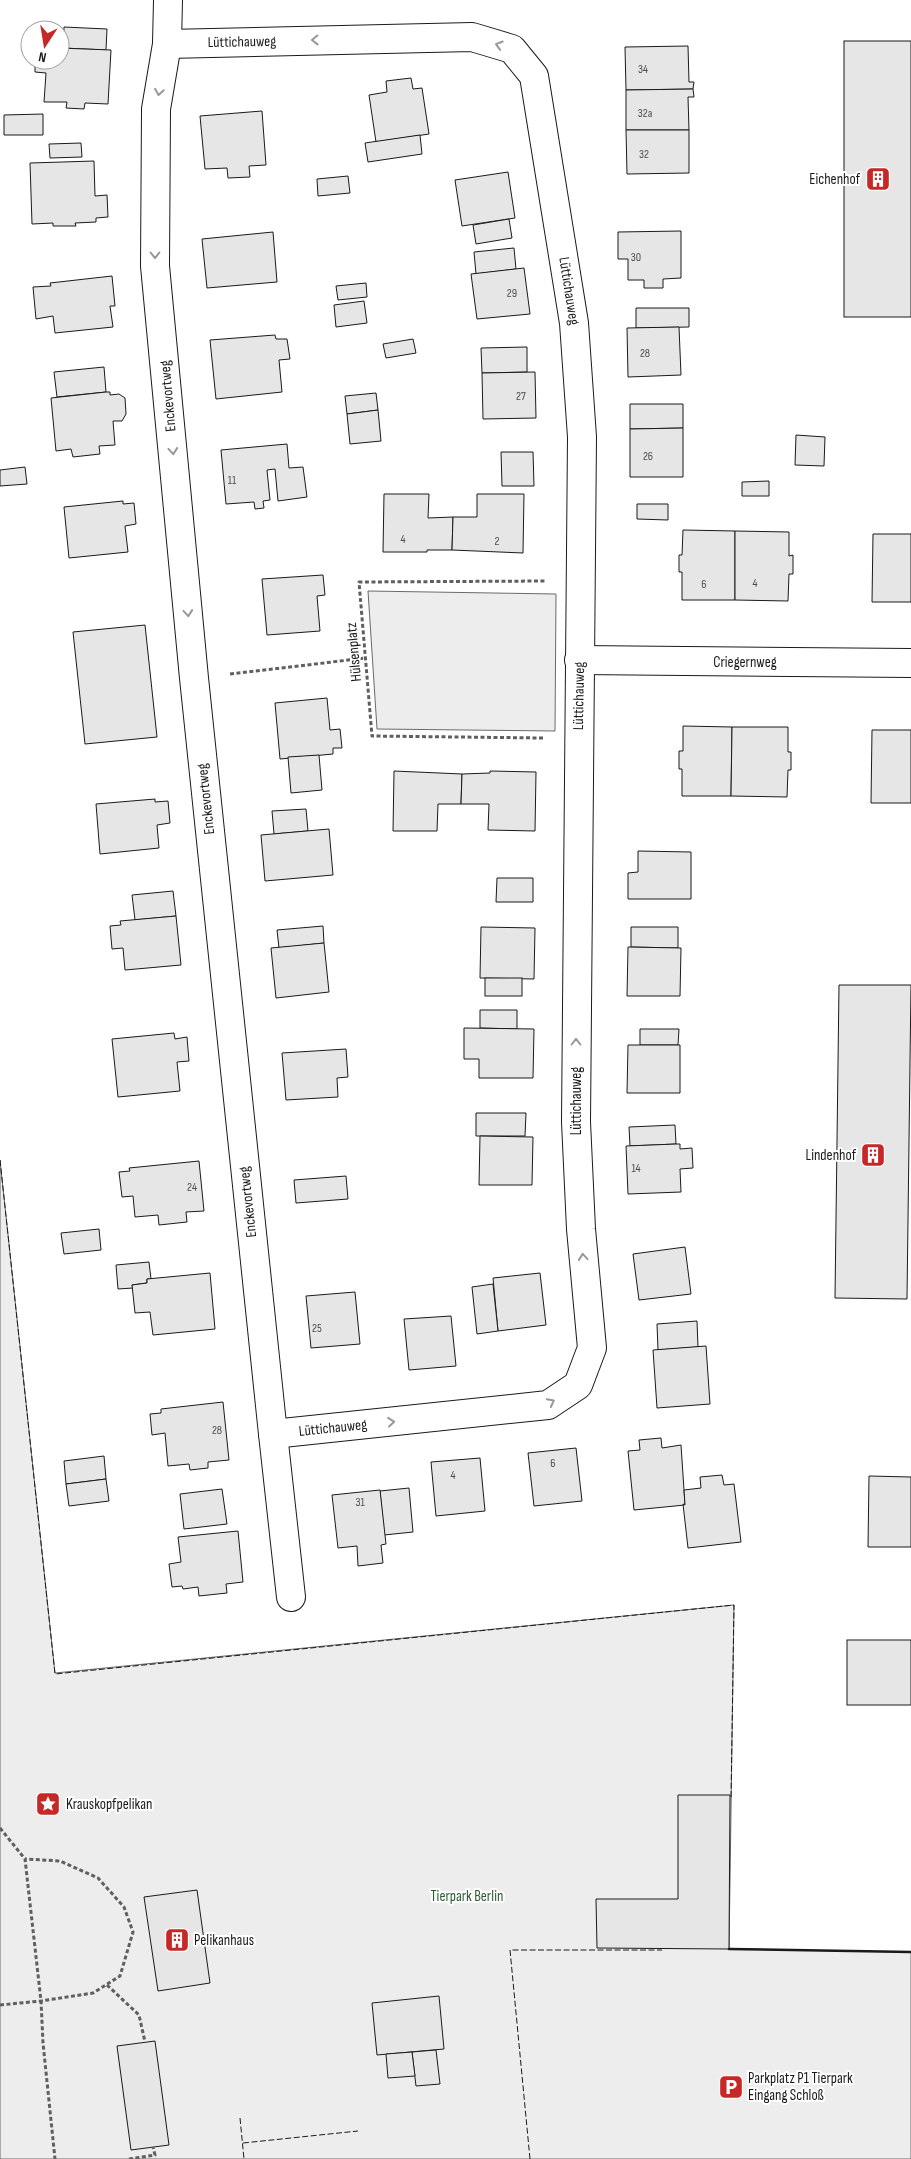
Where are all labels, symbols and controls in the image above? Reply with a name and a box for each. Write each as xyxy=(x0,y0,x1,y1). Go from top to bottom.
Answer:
north arrow xyxy=(20,20,70,70)
street label: Lüttichauweg xyxy=(208,32,276,52)
one-way arrow xyxy=(311,35,319,46)
one-way arrow xyxy=(496,40,504,50)
text: N xyxy=(37,48,48,66)
house number: 34 xyxy=(638,62,648,77)
one-way arrow xyxy=(154,89,165,97)
house number: 32a xyxy=(638,106,653,121)
house number: 32 xyxy=(639,147,649,162)
building icon: Eichenhof xyxy=(865,166,891,192)
place label: Eichenhof xyxy=(809,170,861,189)
house number: 30 xyxy=(631,250,641,265)
one-way arrow xyxy=(150,251,160,259)
street label: Lüttichauweg xyxy=(554,256,584,326)
house number: 29 xyxy=(507,286,517,301)
house number: 28 xyxy=(640,346,650,361)
street label: Enckevortweg xyxy=(155,360,181,432)
house number: 27 xyxy=(516,389,526,404)
one-way arrow xyxy=(167,447,178,455)
house number: 26 xyxy=(643,449,653,464)
house number: 11 xyxy=(228,473,237,488)
house number: 4 xyxy=(400,532,406,547)
house number: 2 xyxy=(495,534,500,549)
house number: 4 xyxy=(752,576,758,591)
house number: 6 xyxy=(701,577,707,592)
one-way arrow xyxy=(182,609,193,617)
street label: Hülsenplatz xyxy=(342,621,366,682)
street label: Criegernweg xyxy=(713,653,777,672)
street label: Lüttichauweg xyxy=(569,662,589,730)
street label: Enckevortweg xyxy=(193,763,219,835)
one-way arrow xyxy=(571,1038,581,1046)
street label: Lüttichauweg xyxy=(567,1067,586,1135)
building icon: Lindenhof xyxy=(860,1142,886,1168)
place label: Lindenhof xyxy=(806,1146,857,1165)
house number: 14 xyxy=(631,1161,641,1176)
street label: Enckevortweg xyxy=(235,1166,261,1238)
house number: 24 xyxy=(187,1180,197,1195)
one-way arrow xyxy=(578,1253,589,1261)
house number: 25 xyxy=(312,1321,322,1336)
one-way arrow xyxy=(546,1398,555,1408)
street label: Lüttichauweg xyxy=(298,1415,368,1441)
one-way arrow xyxy=(387,1416,395,1427)
house number: 28 xyxy=(212,1423,222,1438)
house number: 6 xyxy=(550,1456,556,1471)
house number: 4 xyxy=(450,1468,456,1483)
house number: 31 xyxy=(355,1495,365,1510)
place icon: Krauskopfpelikan xyxy=(35,1791,61,1817)
place label: Krauskopfpelikan xyxy=(66,1795,152,1814)
park label: Tierpark Berlin xyxy=(431,1887,503,1906)
building icon: Pelikanhaus xyxy=(164,1927,190,1953)
place label: Pelikanhaus xyxy=(194,1931,254,1950)
place label: Parkplatz P1 Tierpark Eingang Schloß xyxy=(748,2069,853,2105)
parking icon: Parkplatz P1 Tierpark Eingang Schloß xyxy=(718,2074,744,2100)

